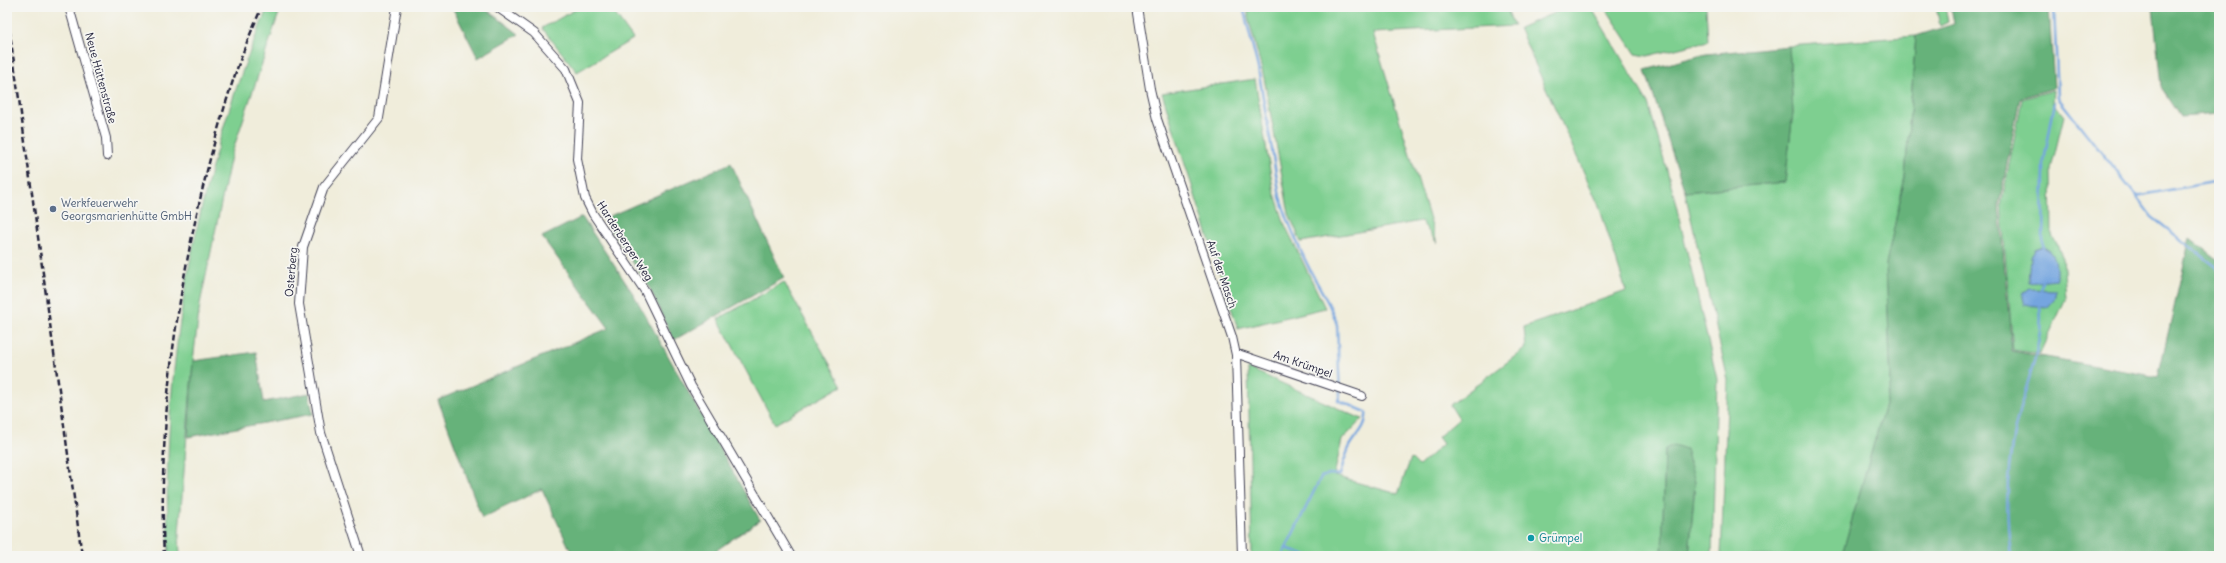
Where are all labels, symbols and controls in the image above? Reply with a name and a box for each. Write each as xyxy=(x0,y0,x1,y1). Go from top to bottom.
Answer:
street label: Neue Hüttenstraße xyxy=(82,31,120,125)
place label: Werkfeuerwehr Georgsmarienhütte GmbH xyxy=(61,196,192,223)
street label: Harderberger Weg xyxy=(594,198,656,284)
marker: Werkfeuerwehr Georgsmarienhütte GmbH xyxy=(48,204,58,214)
street label: Auf der Masch xyxy=(1204,238,1240,310)
street label: Osterberg xyxy=(282,246,300,298)
street label: Am Krümpel xyxy=(1272,347,1334,381)
place label: Grümpel xyxy=(1539,531,1582,545)
marker: Grümpel xyxy=(1526,533,1536,543)

